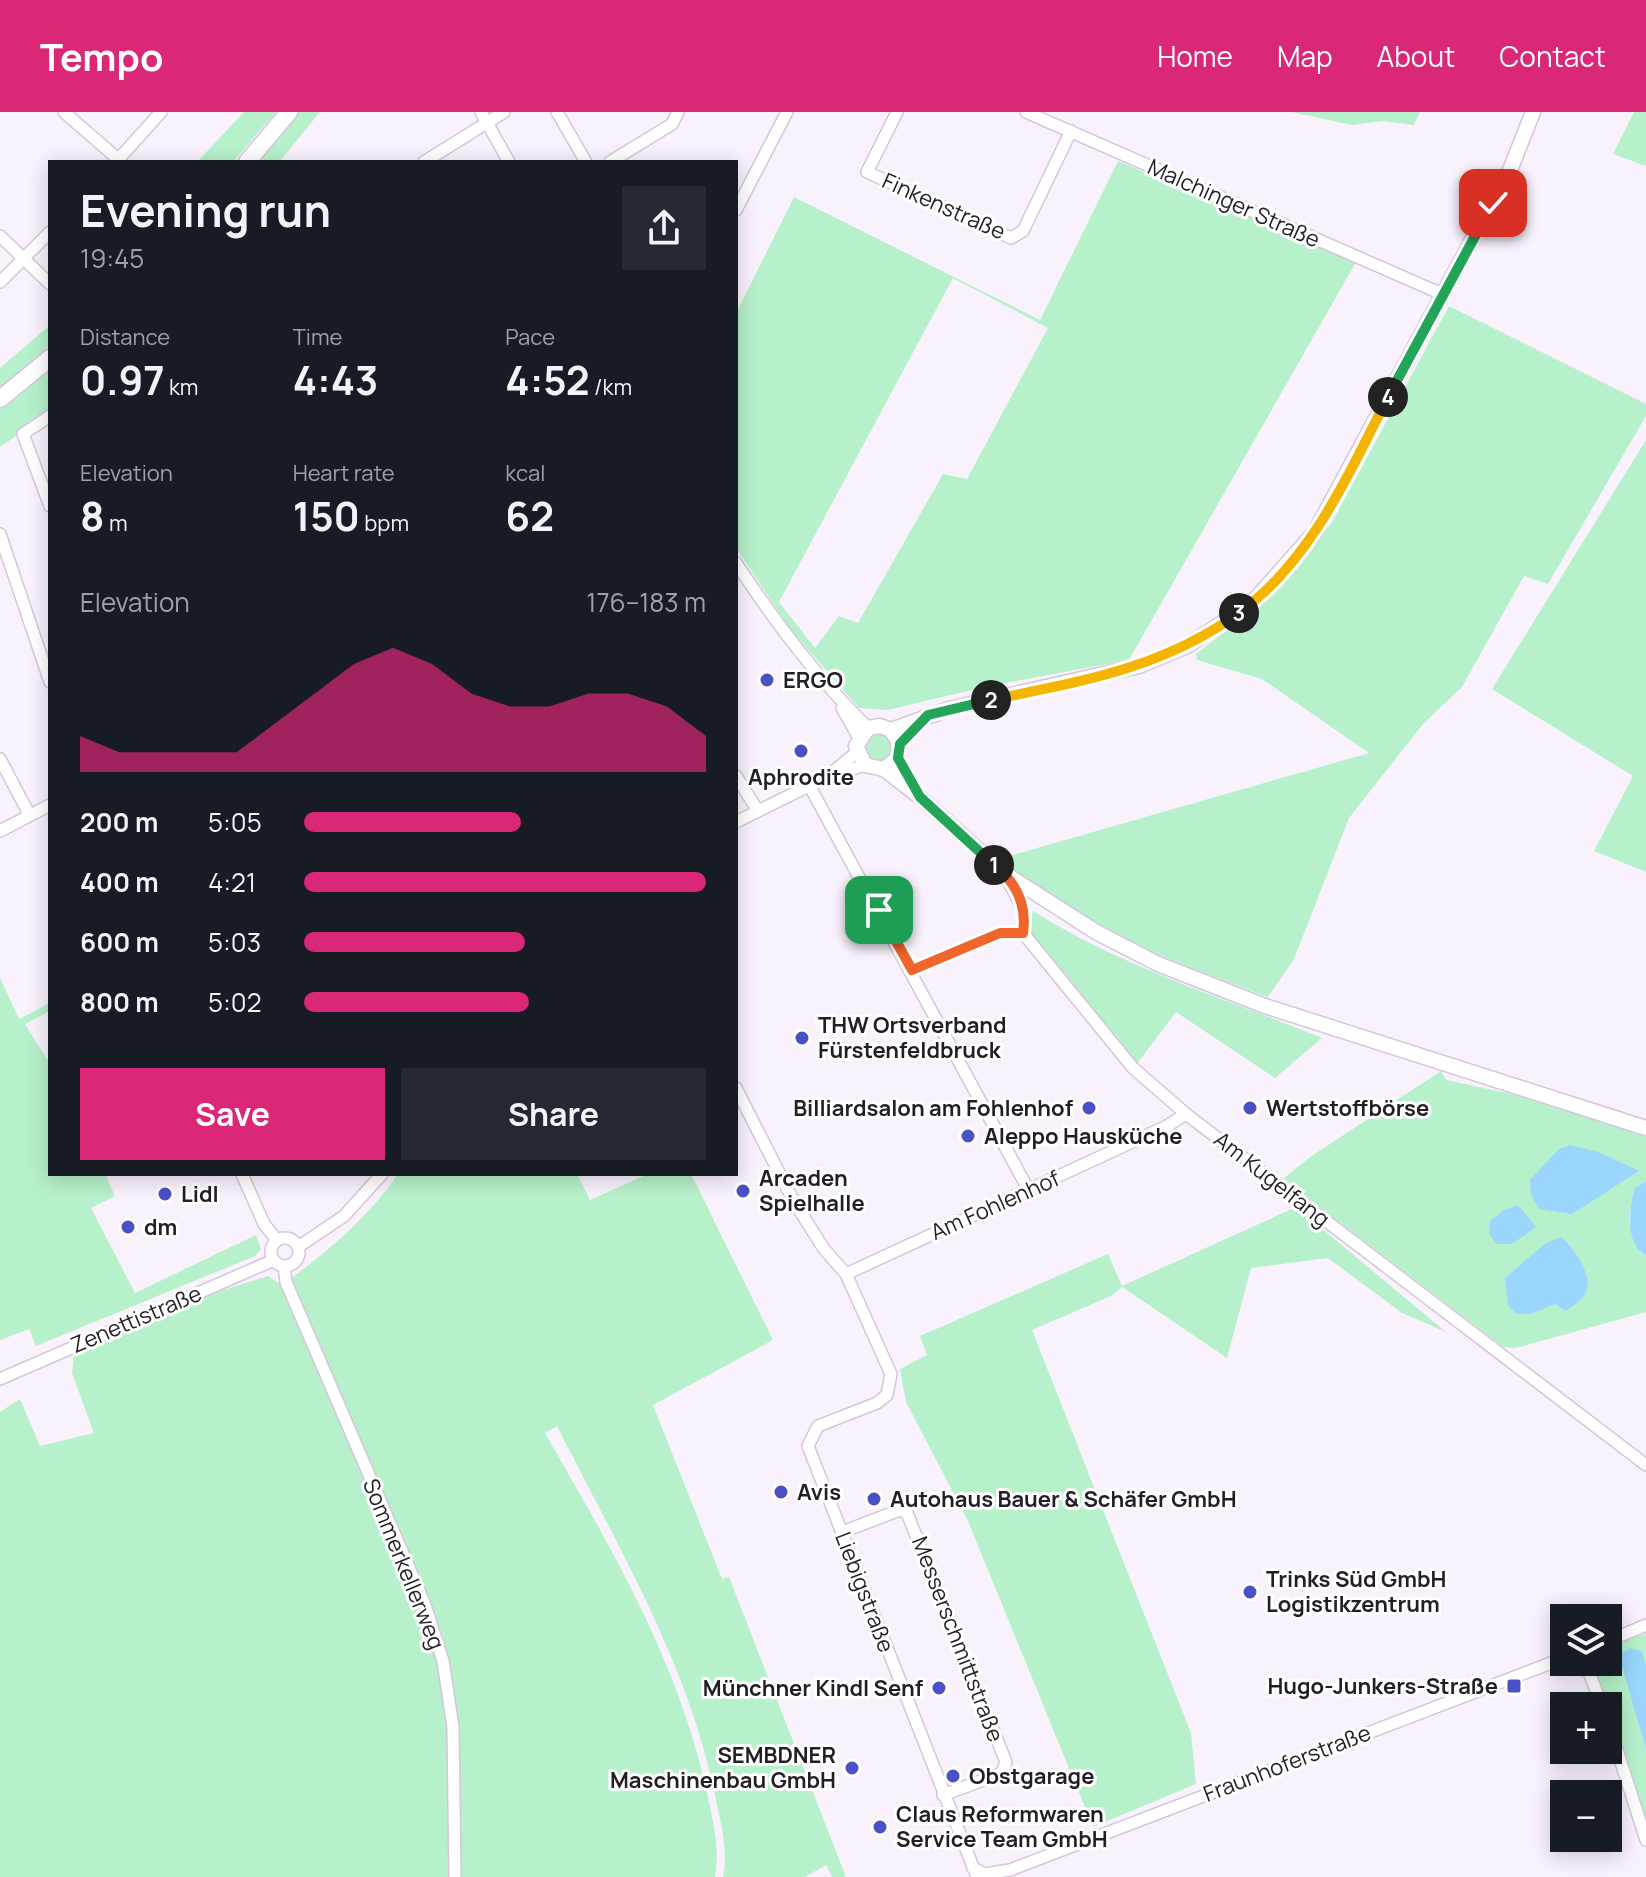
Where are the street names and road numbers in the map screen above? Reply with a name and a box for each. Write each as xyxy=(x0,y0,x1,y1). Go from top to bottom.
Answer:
street label: Malchinger Straße xyxy=(1143,152,1325,255)
street label: Finkenstraße xyxy=(878,166,1010,247)
street label: Am Kugelfang xyxy=(1208,1124,1336,1234)
street label: Am Fohlenhof xyxy=(926,1163,1065,1247)
street label: Zenettistraße xyxy=(66,1278,206,1360)
street label: Sommerkellerweg xyxy=(356,1474,452,1654)
street label: Liebigstraße xyxy=(828,1528,902,1657)
street label: Messerschmittstraße xyxy=(905,1532,1011,1746)
street label: Fraunhoferstraße xyxy=(1199,1717,1375,1809)

